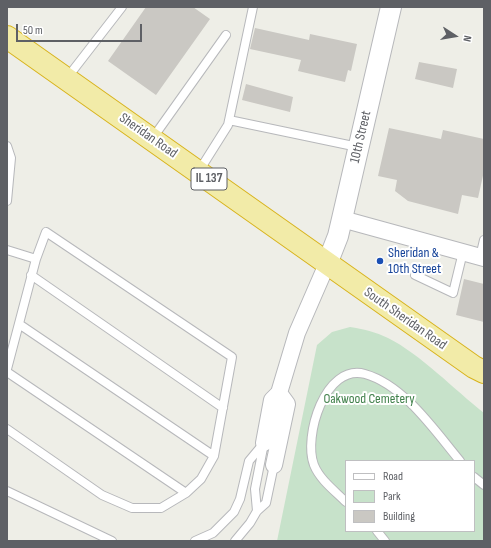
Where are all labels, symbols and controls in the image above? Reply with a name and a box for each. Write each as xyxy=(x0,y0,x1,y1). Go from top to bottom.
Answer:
scale bar xyxy=(18,16,144,42)
north arrow xyxy=(435,16,475,56)
text: 50 m xyxy=(23,23,43,38)
text: N xyxy=(460,34,474,43)
street label: 10th Street xyxy=(347,109,375,165)
street label: Sheridan Road xyxy=(116,110,180,162)
road number: IL 137 xyxy=(191,168,227,190)
place label: Sheridan & 10th Street xyxy=(388,245,441,278)
marker: Sheridan & 10th Street xyxy=(375,256,385,266)
street label: South Sheridan Road xyxy=(360,284,450,354)
park label: Oakwood Cemetery xyxy=(323,391,415,407)
legend xyxy=(345,460,475,532)
text: Road xyxy=(383,469,403,484)
text: Park xyxy=(383,489,401,504)
text: Building xyxy=(383,509,415,524)

